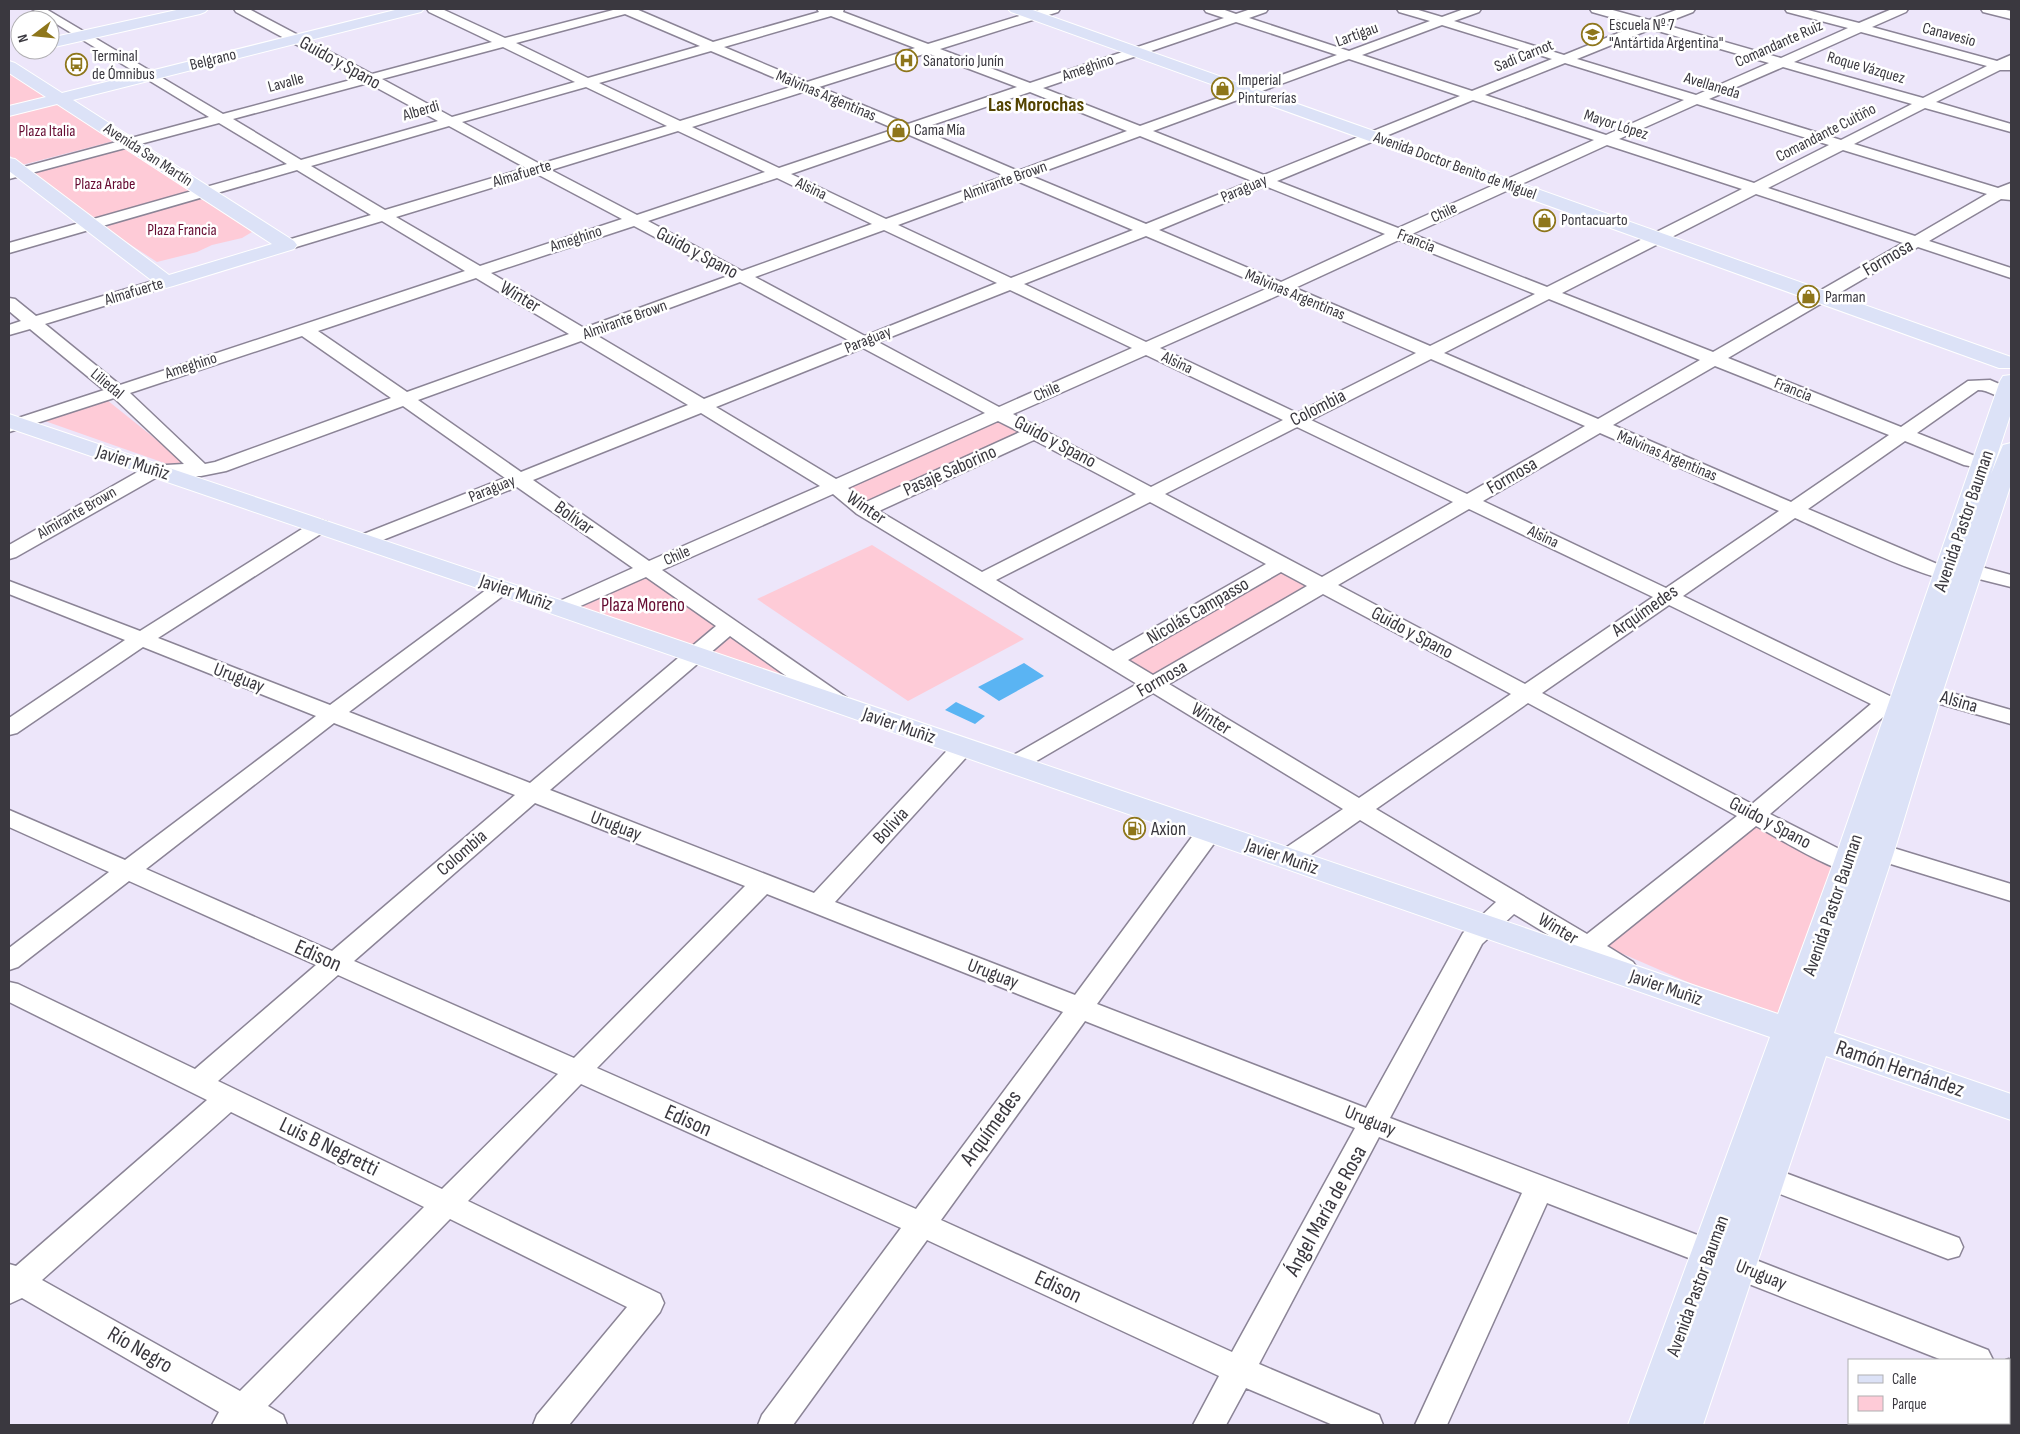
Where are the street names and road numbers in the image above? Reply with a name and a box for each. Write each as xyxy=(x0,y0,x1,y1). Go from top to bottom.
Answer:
street label: Comandante Ruiz xyxy=(1732,16,1826,72)
street label: Lartigau xyxy=(1333,19,1381,51)
street label: Canavesio xyxy=(1920,19,1978,51)
street label: Guido y Spano xyxy=(295,31,385,95)
street label: Sadi Carnot xyxy=(1492,36,1556,76)
street label: Belgrano xyxy=(188,45,238,75)
street label: Roque Vázquez xyxy=(1825,48,1907,88)
street label: Ameghino xyxy=(1059,50,1116,86)
street label: Malvinas Argentinas xyxy=(773,66,879,126)
street label: Avellaneda xyxy=(1681,68,1742,103)
street label: Lavalle xyxy=(266,69,306,97)
street label: Alberdi xyxy=(400,97,441,126)
street label: Comandante Cuitiño xyxy=(1773,100,1879,166)
street label: Mayor López xyxy=(1581,106,1651,144)
street label: Avenida San Martín xyxy=(99,119,196,191)
street label: Avenida Doctor Benito de Miguel xyxy=(1370,127,1539,204)
street label: Almafuerte xyxy=(489,156,554,192)
street label: Almirante Brown xyxy=(959,157,1050,205)
street label: Paraguay xyxy=(1218,171,1270,207)
street label: Alsina xyxy=(792,173,829,204)
street label: Chile xyxy=(1428,199,1460,227)
street label: Ameghino xyxy=(547,222,604,257)
street label: Guido y Spano xyxy=(652,222,742,284)
street label: Francia xyxy=(1394,225,1438,257)
street label: Formosa xyxy=(1859,234,1917,282)
street label: Malvinas Argentinas xyxy=(1242,265,1348,325)
street label: Almafuerte xyxy=(101,274,166,310)
street label: Winter xyxy=(496,276,545,318)
street label: Almirante Brown xyxy=(579,296,670,344)
street label: Paraguay xyxy=(842,322,894,358)
street label: Alsina xyxy=(1158,347,1195,378)
street label: Ameghino xyxy=(162,349,219,384)
street label: Liliedal xyxy=(87,365,127,403)
street label: Francia xyxy=(1771,374,1815,406)
street label: Chile xyxy=(1031,378,1063,406)
street label: Colombia xyxy=(1286,384,1350,432)
street label: Guido y Spano xyxy=(1010,411,1100,473)
street label: Malvinas Argentinas xyxy=(1614,426,1720,486)
street label: Javier Muñiz xyxy=(92,440,173,486)
street label: Pasaje Saborino xyxy=(900,440,1000,502)
street label: Avenida Pastor Bauman xyxy=(1929,447,1999,596)
street label: Formosa xyxy=(1483,452,1541,500)
street label: Paraguay xyxy=(466,471,518,507)
street label: Almirante Brown xyxy=(33,483,120,544)
street label: Winter xyxy=(842,486,891,530)
street label: Bolívar xyxy=(550,496,599,540)
street label: Alsina xyxy=(1524,521,1561,552)
street label: Chile xyxy=(661,542,693,570)
street label: Javier Muñiz xyxy=(475,569,556,616)
street label: Nicolás Campasso xyxy=(1143,572,1253,650)
street label: Arquímedes xyxy=(1607,580,1683,643)
street label: Guido y Spano xyxy=(1367,602,1457,664)
street label: Formosa xyxy=(1133,655,1191,703)
street label: Uruguay xyxy=(210,658,268,698)
street label: Alsina xyxy=(1937,685,1980,718)
street label: Winter xyxy=(1187,698,1236,740)
street label: Javier Muñiz xyxy=(858,702,939,749)
street label: Guido y Spano xyxy=(1725,792,1815,854)
street label: Bolivia xyxy=(868,803,914,849)
street label: Uruguay xyxy=(587,806,645,846)
street label: Colombia xyxy=(432,825,492,881)
street label: Avenida Pastor Bauman xyxy=(1798,831,1868,980)
street label: Javier Muñiz xyxy=(1241,833,1322,880)
street label: Winter xyxy=(1534,908,1583,950)
street label: Edison xyxy=(290,934,346,978)
street label: Uruguay xyxy=(964,954,1022,994)
street label: Javier Muñiz xyxy=(1625,964,1706,1011)
street label: Ramón Hernández xyxy=(1832,1034,1968,1104)
street label: Arquímedes xyxy=(954,1085,1028,1172)
street label: Edison xyxy=(660,1099,716,1143)
street label: Uruguay xyxy=(1341,1100,1399,1142)
street label: Luis B Negretti xyxy=(275,1111,383,1183)
street label: Ángel María de Rosa xyxy=(1279,1141,1373,1282)
street label: Avenida Pastor Bauman xyxy=(1662,1213,1734,1360)
street label: Uruguay xyxy=(1732,1254,1790,1296)
street label: Edison xyxy=(1030,1264,1086,1310)
street label: Río Negro xyxy=(103,1321,177,1379)

